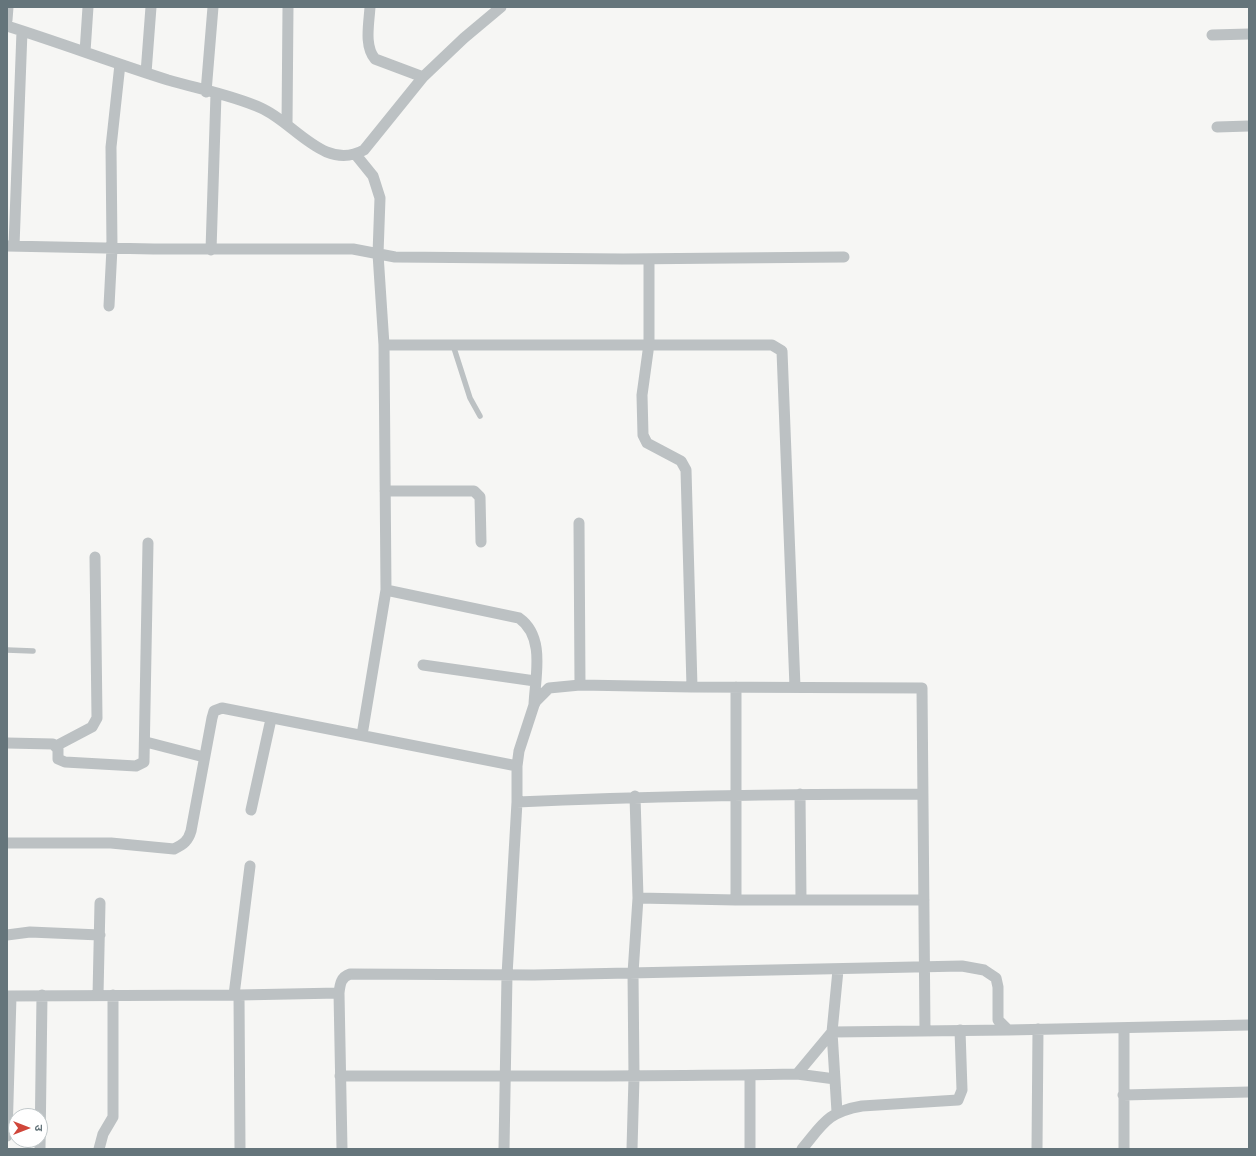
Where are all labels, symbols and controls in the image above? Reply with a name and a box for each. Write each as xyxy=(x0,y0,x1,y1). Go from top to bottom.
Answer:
north arrow xyxy=(8,1108,48,1148)
text: उ xyxy=(33,1125,46,1131)

